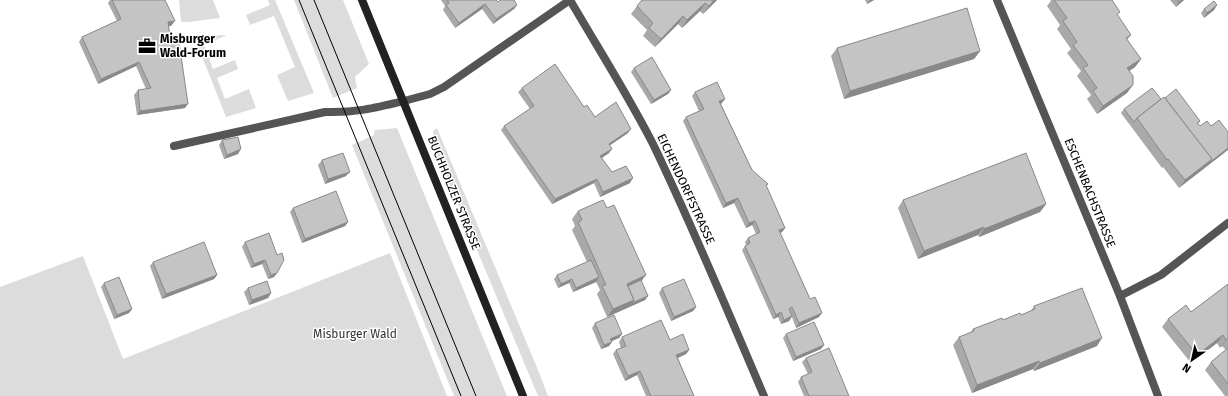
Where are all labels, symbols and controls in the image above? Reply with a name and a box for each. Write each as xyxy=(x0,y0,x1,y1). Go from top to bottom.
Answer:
place label: Misburger Wald-Forum xyxy=(160,32,226,60)
office icon: Misburger Wald-Forum xyxy=(137,36,157,56)
street label: EICHENDORFFSTRASSE xyxy=(654,132,718,246)
street label: BUCHHOLZER STRASSE xyxy=(425,134,483,252)
street label: ESCHENBACHSTRASSE xyxy=(1062,136,1118,250)
park label: Misburger Wald xyxy=(313,327,397,341)
north arrow xyxy=(1172,340,1212,380)
text: N xyxy=(1180,360,1193,375)

